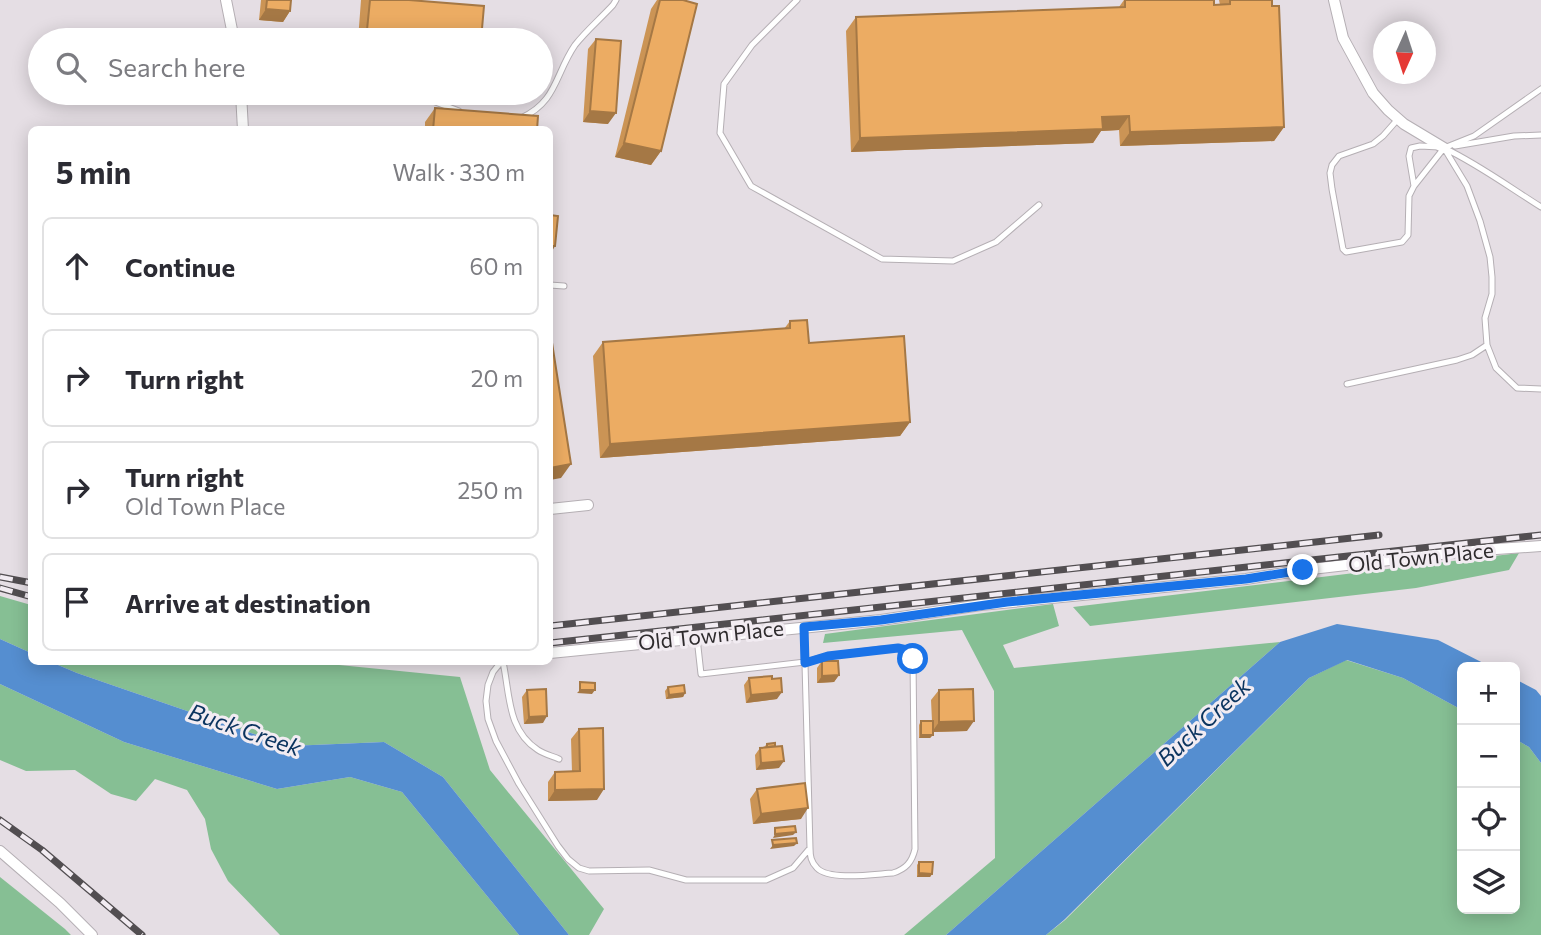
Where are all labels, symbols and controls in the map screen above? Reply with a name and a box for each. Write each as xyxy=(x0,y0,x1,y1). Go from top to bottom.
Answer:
north arrow xyxy=(1373,21,1436,84)
search box xyxy=(28,28,553,105)
icon: search xyxy=(52,48,90,86)
text: Search here xyxy=(108,51,246,82)
text: 5 min xyxy=(56,153,131,190)
text: Walk · 330 m xyxy=(393,158,525,186)
icon: ahead xyxy=(58,247,96,285)
text: Continue xyxy=(125,251,235,282)
text: 60 m xyxy=(470,252,523,280)
icon: right xyxy=(58,359,96,397)
text: Turn right xyxy=(125,363,244,394)
text: 20 m xyxy=(471,364,523,392)
text: Turn right xyxy=(125,461,244,492)
icon: right xyxy=(58,471,96,509)
text: 250 m xyxy=(458,476,523,504)
text: Old Town Place xyxy=(125,492,285,520)
street label: Old Town Place xyxy=(1347,536,1495,577)
route end xyxy=(1287,554,1318,585)
icon: arrive xyxy=(58,583,96,621)
text: Arrive at destination xyxy=(125,587,371,618)
street label: Old Town Place xyxy=(637,614,785,655)
route start xyxy=(897,643,928,674)
map controls xyxy=(1457,662,1520,914)
button: + xyxy=(1457,662,1520,725)
water label: Buck Creek xyxy=(1151,671,1256,771)
water label: Buck Creek xyxy=(185,697,306,762)
button: − xyxy=(1457,725,1520,788)
button: locate xyxy=(1457,788,1520,851)
button: layers xyxy=(1457,851,1520,914)

